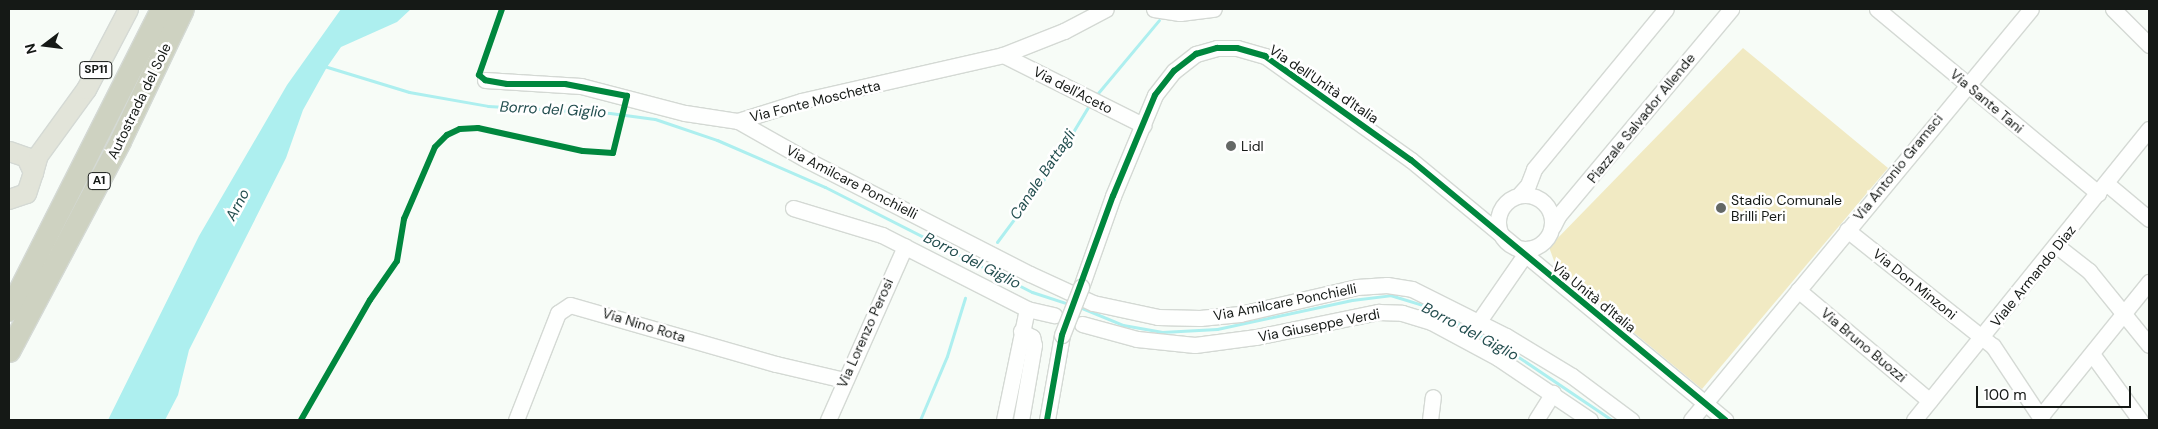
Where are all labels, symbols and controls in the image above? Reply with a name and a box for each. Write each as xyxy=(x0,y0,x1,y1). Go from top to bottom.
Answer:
north arrow xyxy=(20,20,70,70)
street label: Autostrada del Sole xyxy=(104,40,174,162)
street label: Via dell'Unità d'Italia xyxy=(1266,41,1382,127)
text: N xyxy=(20,42,41,56)
street label: Piazzale Salvador Allende xyxy=(1583,50,1699,186)
road number: SP11 xyxy=(78,60,114,80)
street label: Via dell'Aceto xyxy=(1031,63,1115,117)
street label: Via Sante Tani xyxy=(1947,65,2027,137)
street label: Via Fonte Moschetta xyxy=(748,77,882,125)
water label: Borro del Giglio xyxy=(499,98,607,122)
street label: Via Antonio Gramsci xyxy=(1850,110,1946,224)
water label: Canale Battagli xyxy=(1006,127,1080,223)
place label: Lidl xyxy=(1241,138,1264,154)
marker: Lidl xyxy=(1225,140,1237,152)
street label: Via Amilcare Ponchielli xyxy=(783,141,921,223)
road number: A1 xyxy=(86,172,112,190)
water label: Arno xyxy=(222,186,254,224)
place label: Stadio Comunale Brilli Peri xyxy=(1731,192,1842,224)
marker: Stadio Comunale Brilli Peri xyxy=(1715,202,1727,214)
street label: Viale Armando Diaz xyxy=(1987,222,2079,330)
water label: Borro del Giglio xyxy=(920,229,1024,293)
street label: Via Don Minzoni xyxy=(1870,245,1960,323)
street label: Via Unità d'Italia xyxy=(1549,258,1639,336)
street label: Via Lorenzo Perosi xyxy=(833,276,897,390)
street label: Via Amilcare Ponchielli xyxy=(1212,280,1358,324)
water label: Borro del Giglio xyxy=(1419,299,1521,365)
street label: Via Nino Rota xyxy=(600,304,688,346)
street label: Via Bruno Buozzi xyxy=(1818,304,1910,386)
street label: Via Giuseppe Verdi xyxy=(1257,305,1381,345)
scale bar xyxy=(1978,376,2133,408)
text: 100 m xyxy=(1984,385,2027,405)

